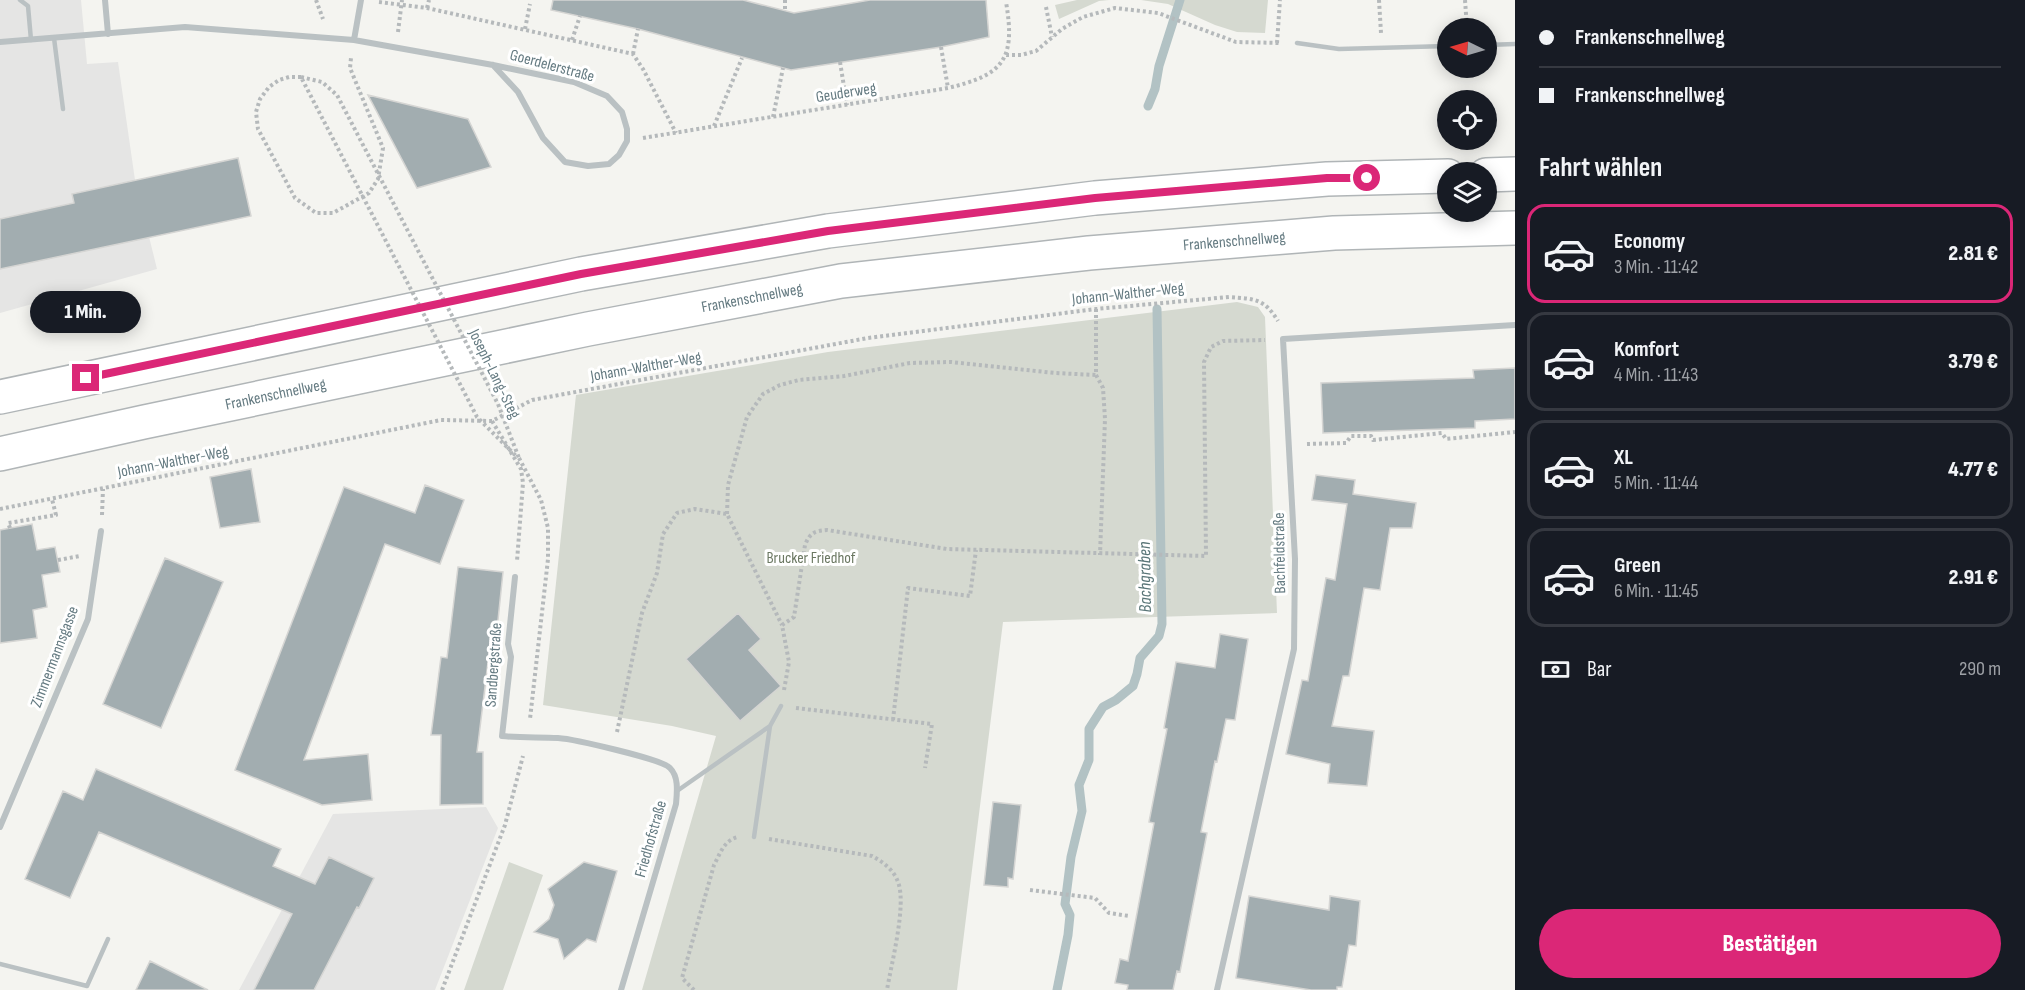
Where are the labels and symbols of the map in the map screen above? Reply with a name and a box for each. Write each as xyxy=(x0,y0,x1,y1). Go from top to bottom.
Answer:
north arrow xyxy=(1437,18,1497,78)
street label: Goerdelerstraße xyxy=(508,46,596,86)
street label: Geuderweg xyxy=(814,79,878,107)
route start xyxy=(1353,164,1380,191)
street label: Frankenschnellweg xyxy=(1182,227,1286,255)
street label: Frankenschnellweg xyxy=(700,279,804,317)
street label: Johann-Walther-Weg xyxy=(1070,279,1185,309)
callout: 1 Min. xyxy=(31,291,142,333)
street label: Joseph-Lang-Steg xyxy=(464,325,524,422)
street label: Johann-Walther-Weg xyxy=(588,348,703,386)
route end xyxy=(72,364,99,391)
street label: Frankenschnellweg xyxy=(223,375,328,414)
street label: Johann-Walther-Weg xyxy=(115,442,230,482)
street label: Bachfeldstraße xyxy=(1270,512,1290,594)
water label: Bachgraben xyxy=(1134,541,1156,613)
park label: Brucker Friedhof xyxy=(766,549,856,568)
street label: Zimmermannsgasse xyxy=(27,604,83,710)
street label: Sandbergstraße xyxy=(482,622,506,708)
street label: Friedhofstraße xyxy=(631,798,671,880)

